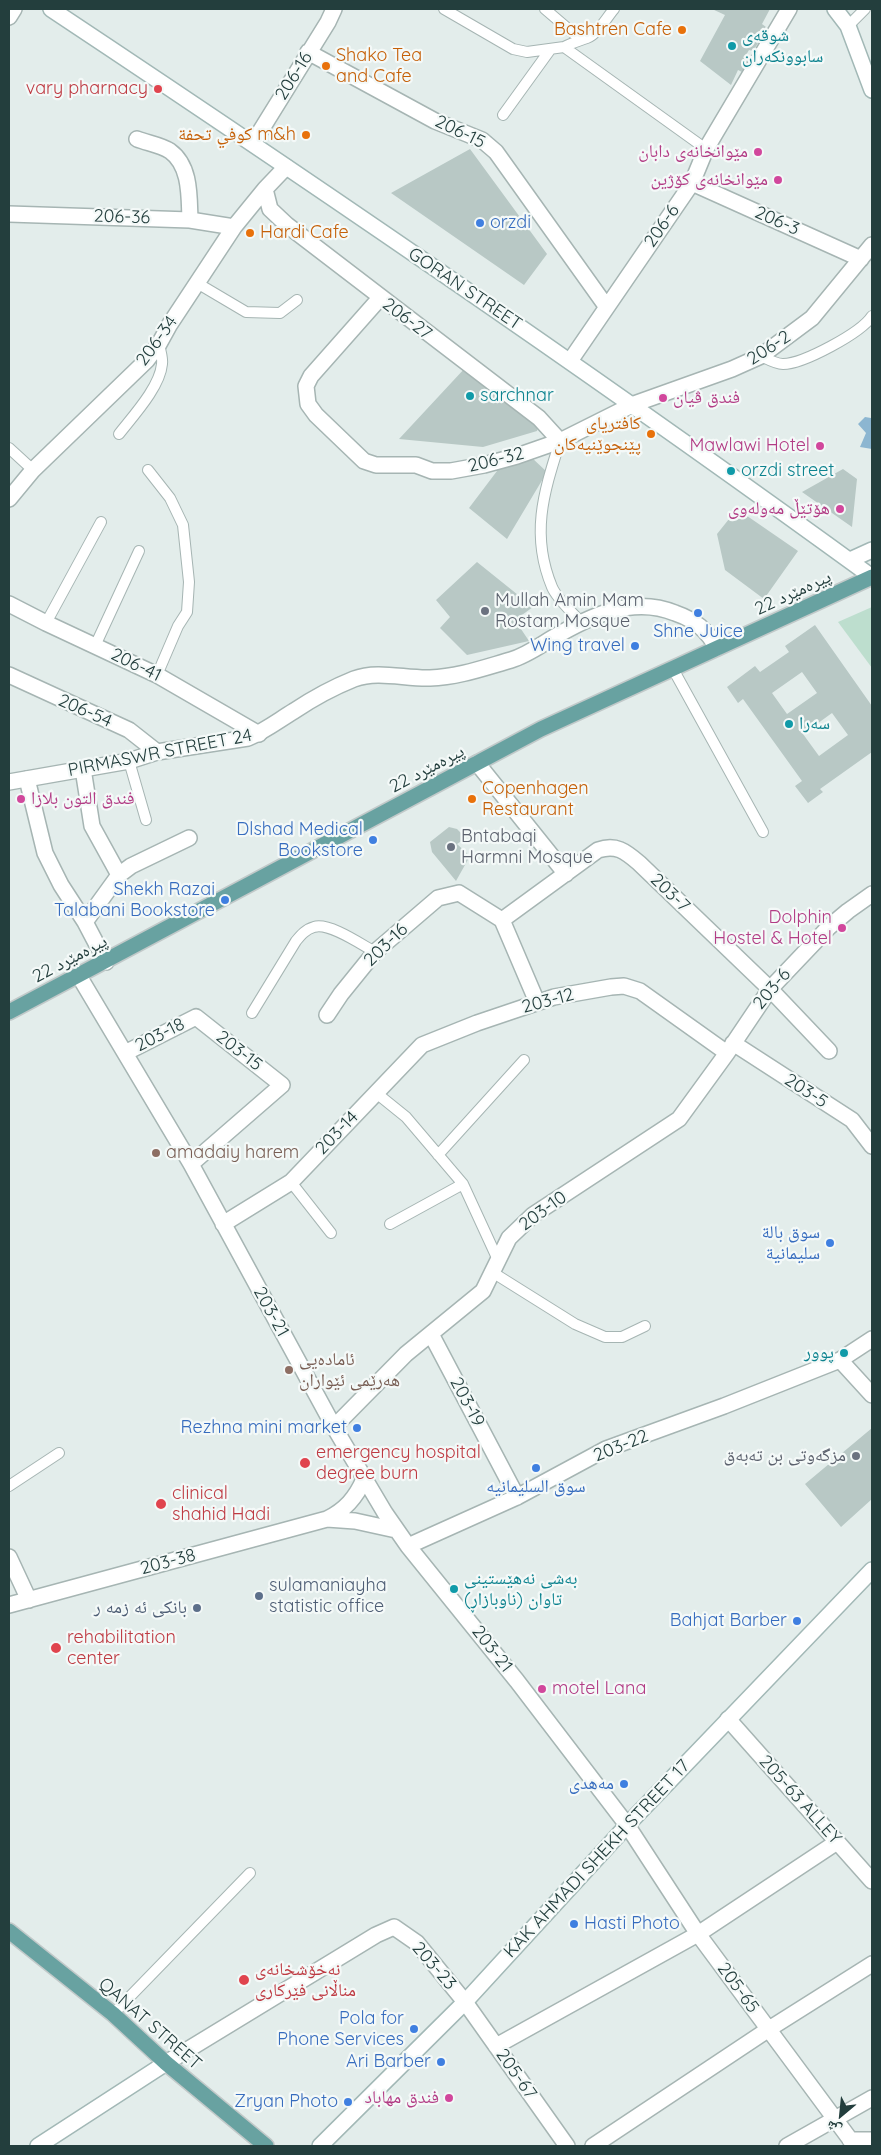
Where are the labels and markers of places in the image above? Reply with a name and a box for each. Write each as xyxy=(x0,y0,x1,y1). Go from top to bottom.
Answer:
place label: Bashtren Cafe xyxy=(554,19,672,41)
marker: Bashtren Cafe xyxy=(676,24,688,36)
place label: شوقەی سابوونکەران xyxy=(742,25,823,68)
marker: شوقەی سابوونکەران xyxy=(726,40,738,52)
place label: Shako Tea and Cafe xyxy=(336,45,422,88)
marker: Shako Tea and Cafe xyxy=(320,60,332,72)
place label: vary pharnacy xyxy=(26,78,148,100)
marker: vary pharnacy xyxy=(152,83,164,95)
place label: كوفي تحفة m&h xyxy=(178,124,296,146)
marker: كوفي تحفة m&h xyxy=(300,129,312,141)
place label: مێوانخانەی دابان xyxy=(638,141,748,163)
marker: مێوانخانەی دابان xyxy=(752,146,764,158)
place label: مێوانخانەی کۆژین xyxy=(650,169,768,191)
marker: مێوانخانەی کۆژین xyxy=(772,174,784,186)
place label: orzdi xyxy=(490,212,531,234)
marker: orzdi xyxy=(474,217,486,229)
place label: Hardi Cafe xyxy=(260,222,349,244)
marker: Hardi Cafe xyxy=(244,227,256,239)
place label: sarchnar xyxy=(480,385,554,407)
place label: فندق ڤيان xyxy=(673,387,740,409)
marker: sarchnar xyxy=(464,390,476,402)
marker: فندق ڤيان xyxy=(657,392,669,404)
place label: کافتریای پێنجوێنیەکان xyxy=(554,413,641,456)
marker: کافتریای پێنجوێنیەکان xyxy=(645,428,657,440)
place label: Mawlawi Hotel xyxy=(689,435,810,457)
marker: Mawlawi Hotel xyxy=(814,440,826,452)
place label: orzdi street xyxy=(741,460,834,482)
marker: orzdi street xyxy=(725,465,737,477)
place label: هۆتێڵ مەولەوی xyxy=(728,498,830,520)
marker: هۆتێڵ مەولەوی xyxy=(834,503,846,515)
place label: Mullah Amin Mam Rostam Mosque xyxy=(495,590,644,632)
marker: Mullah Amin Mam Rostam Mosque xyxy=(479,605,491,617)
marker: Shne Juice xyxy=(692,607,704,619)
place label: Shne Juice xyxy=(653,621,743,643)
place label: Wing travel xyxy=(530,635,625,657)
marker: Wing travel xyxy=(629,640,641,652)
place label: سەرا xyxy=(799,713,830,735)
marker: سەرا xyxy=(783,718,795,730)
place label: Copenhagen Restaurant xyxy=(482,778,589,821)
place label: فندق التون بلازا xyxy=(31,788,135,810)
marker: فندق التون بلازا xyxy=(15,793,27,805)
marker: Copenhagen Restaurant xyxy=(466,793,478,805)
place label: Dlshad Medical Bookstore xyxy=(236,819,363,862)
place label: Bntabaqi Harmni Mosque xyxy=(461,826,593,869)
marker: Dlshad Medical Bookstore xyxy=(367,834,379,846)
marker: Bntabaqi Harmni Mosque xyxy=(445,841,457,853)
place label: Shekh Razai Talabani Bookstore xyxy=(54,879,215,922)
marker: Shekh Razai Talabani Bookstore xyxy=(219,894,231,906)
place label: Dolphin Hostel & Hotel xyxy=(713,907,832,950)
marker: Dolphin Hostel & Hotel xyxy=(836,922,848,934)
place label: amadaiy harem xyxy=(166,1142,299,1164)
marker: amadaiy harem xyxy=(150,1147,162,1159)
place label: سوق بالة سليمانية xyxy=(762,1222,820,1264)
marker: سوق بالة سليمانية xyxy=(824,1237,836,1249)
place label: پوور xyxy=(804,1342,834,1364)
marker: پوور xyxy=(838,1347,850,1359)
place label: ئامادەیی ھەرێمی ئێواران xyxy=(299,1349,400,1392)
marker: ئامادەیی ھەرێمی ئێواران xyxy=(283,1364,295,1376)
place label: Rezhna mini market xyxy=(181,1417,347,1439)
marker: Rezhna mini market xyxy=(351,1422,363,1434)
place label: emergency hospital degree burn xyxy=(316,1442,481,1485)
place label: مزگەوتی بن تەبەق xyxy=(724,1445,846,1467)
marker: مزگەوتی بن تەبەق xyxy=(850,1450,862,1462)
marker: emergency hospital degree burn xyxy=(298,1456,312,1470)
marker: سوق السليمانيه xyxy=(530,1462,542,1474)
place label: سوق السليمانيه xyxy=(486,1476,586,1498)
place label: clinical shahid Hadi xyxy=(172,1483,270,1526)
marker: clinical shahid Hadi xyxy=(154,1497,168,1511)
place label: بەشی نەهێستینی تاوان (ناوبازاڕ) xyxy=(464,1568,577,1610)
place label: sulamaniayha statistic office xyxy=(269,1575,387,1618)
marker: بەشی نەهێستینی تاوان (ناوبازاڕ) xyxy=(448,1583,460,1595)
marker: sulamaniayha statistic office xyxy=(253,1590,265,1602)
place label: بانكى ئه زمه ر xyxy=(94,1597,187,1619)
marker: بانكى ئه زمه ر xyxy=(191,1602,203,1614)
place label: Bahjat Barber xyxy=(670,1610,787,1632)
marker: Bahjat Barber xyxy=(791,1615,803,1627)
place label: rehabilitation center xyxy=(67,1627,176,1670)
marker: rehabilitation center xyxy=(49,1641,63,1655)
place label: motel Lana xyxy=(552,1678,646,1700)
marker: motel Lana xyxy=(536,1683,548,1695)
place label: مەهدی xyxy=(569,1773,614,1795)
marker: مەهدی xyxy=(618,1778,630,1790)
place label: Hasti Photo xyxy=(584,1913,680,1935)
marker: Hasti Photo xyxy=(568,1918,580,1930)
place label: نەخۆشخانەی مناڵانی فێركاری xyxy=(255,1959,356,2002)
marker: نەخۆشخانەی مناڵانی فێركاری xyxy=(237,1973,251,1987)
place label: Pola for Phone Services xyxy=(277,2008,404,2050)
marker: Pola for Phone Services xyxy=(408,2023,420,2035)
place label: Ari Barber xyxy=(346,2051,431,2073)
marker: Ari Barber xyxy=(435,2056,447,2068)
place label: فندق مهاباد xyxy=(365,2087,439,2109)
place label: Zryan Photo xyxy=(234,2091,338,2113)
marker: فندق مهاباد xyxy=(443,2092,455,2104)
marker: Zryan Photo xyxy=(342,2096,354,2108)

